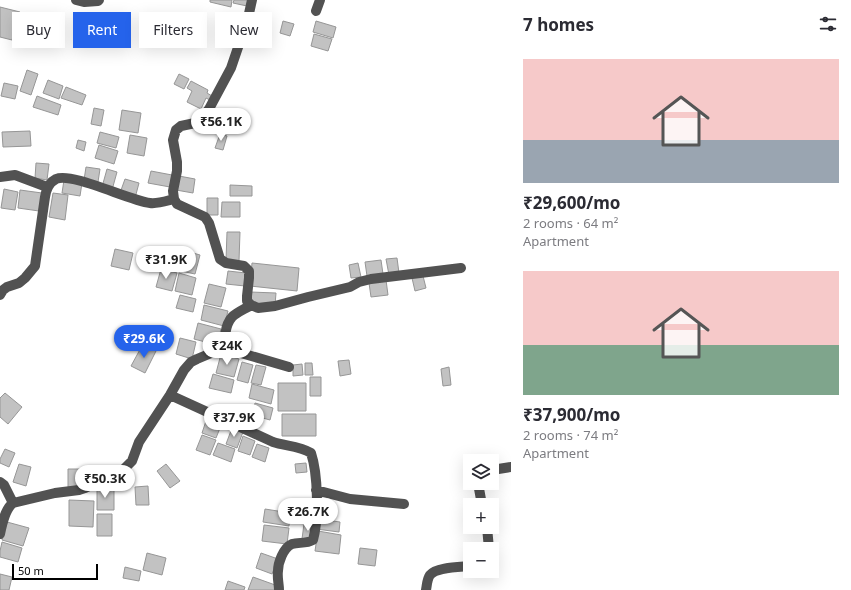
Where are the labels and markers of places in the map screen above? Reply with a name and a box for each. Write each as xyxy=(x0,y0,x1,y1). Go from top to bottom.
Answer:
pin: ₹56.1K xyxy=(188,108,254,142)
pin: ₹31.9K xyxy=(133,246,199,280)
pin: ₹29.6K xyxy=(111,325,177,359)
pin: ₹24K xyxy=(203,332,251,366)
pin: ₹37.9K xyxy=(201,404,267,438)
pin: ₹50.3K xyxy=(72,465,138,499)
pin: ₹26.7K xyxy=(275,498,341,532)

